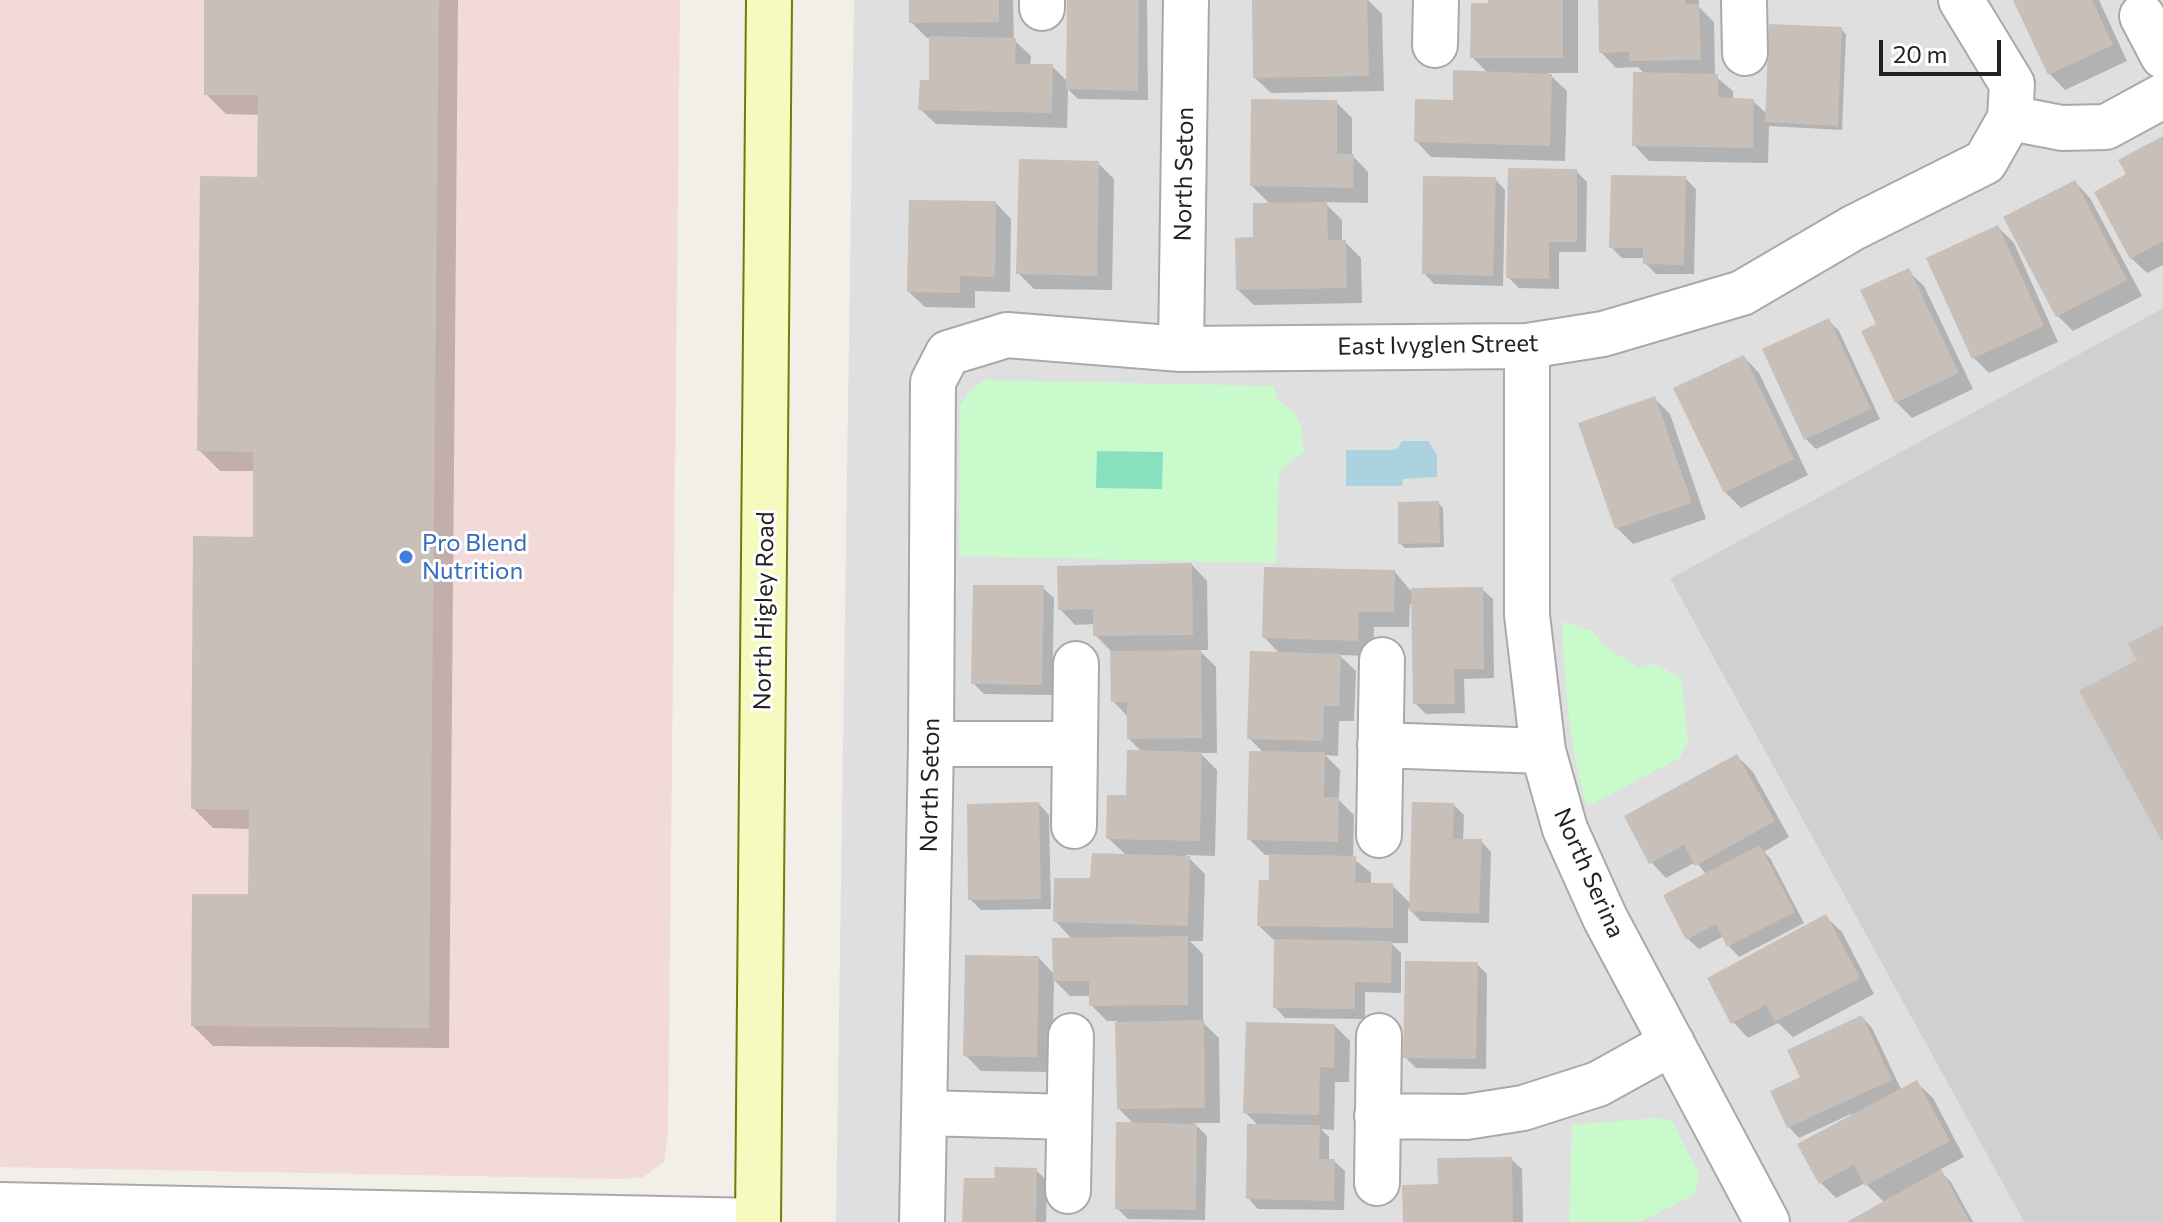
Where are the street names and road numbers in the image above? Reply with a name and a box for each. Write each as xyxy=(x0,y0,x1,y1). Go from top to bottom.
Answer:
street label: North Seton xyxy=(1168,106,1200,242)
street label: East Ivyglen Street xyxy=(1337,329,1539,361)
street label: North Higley Road xyxy=(748,511,780,711)
street label: North Seton xyxy=(914,717,946,853)
street label: North Serina xyxy=(1548,804,1630,942)

